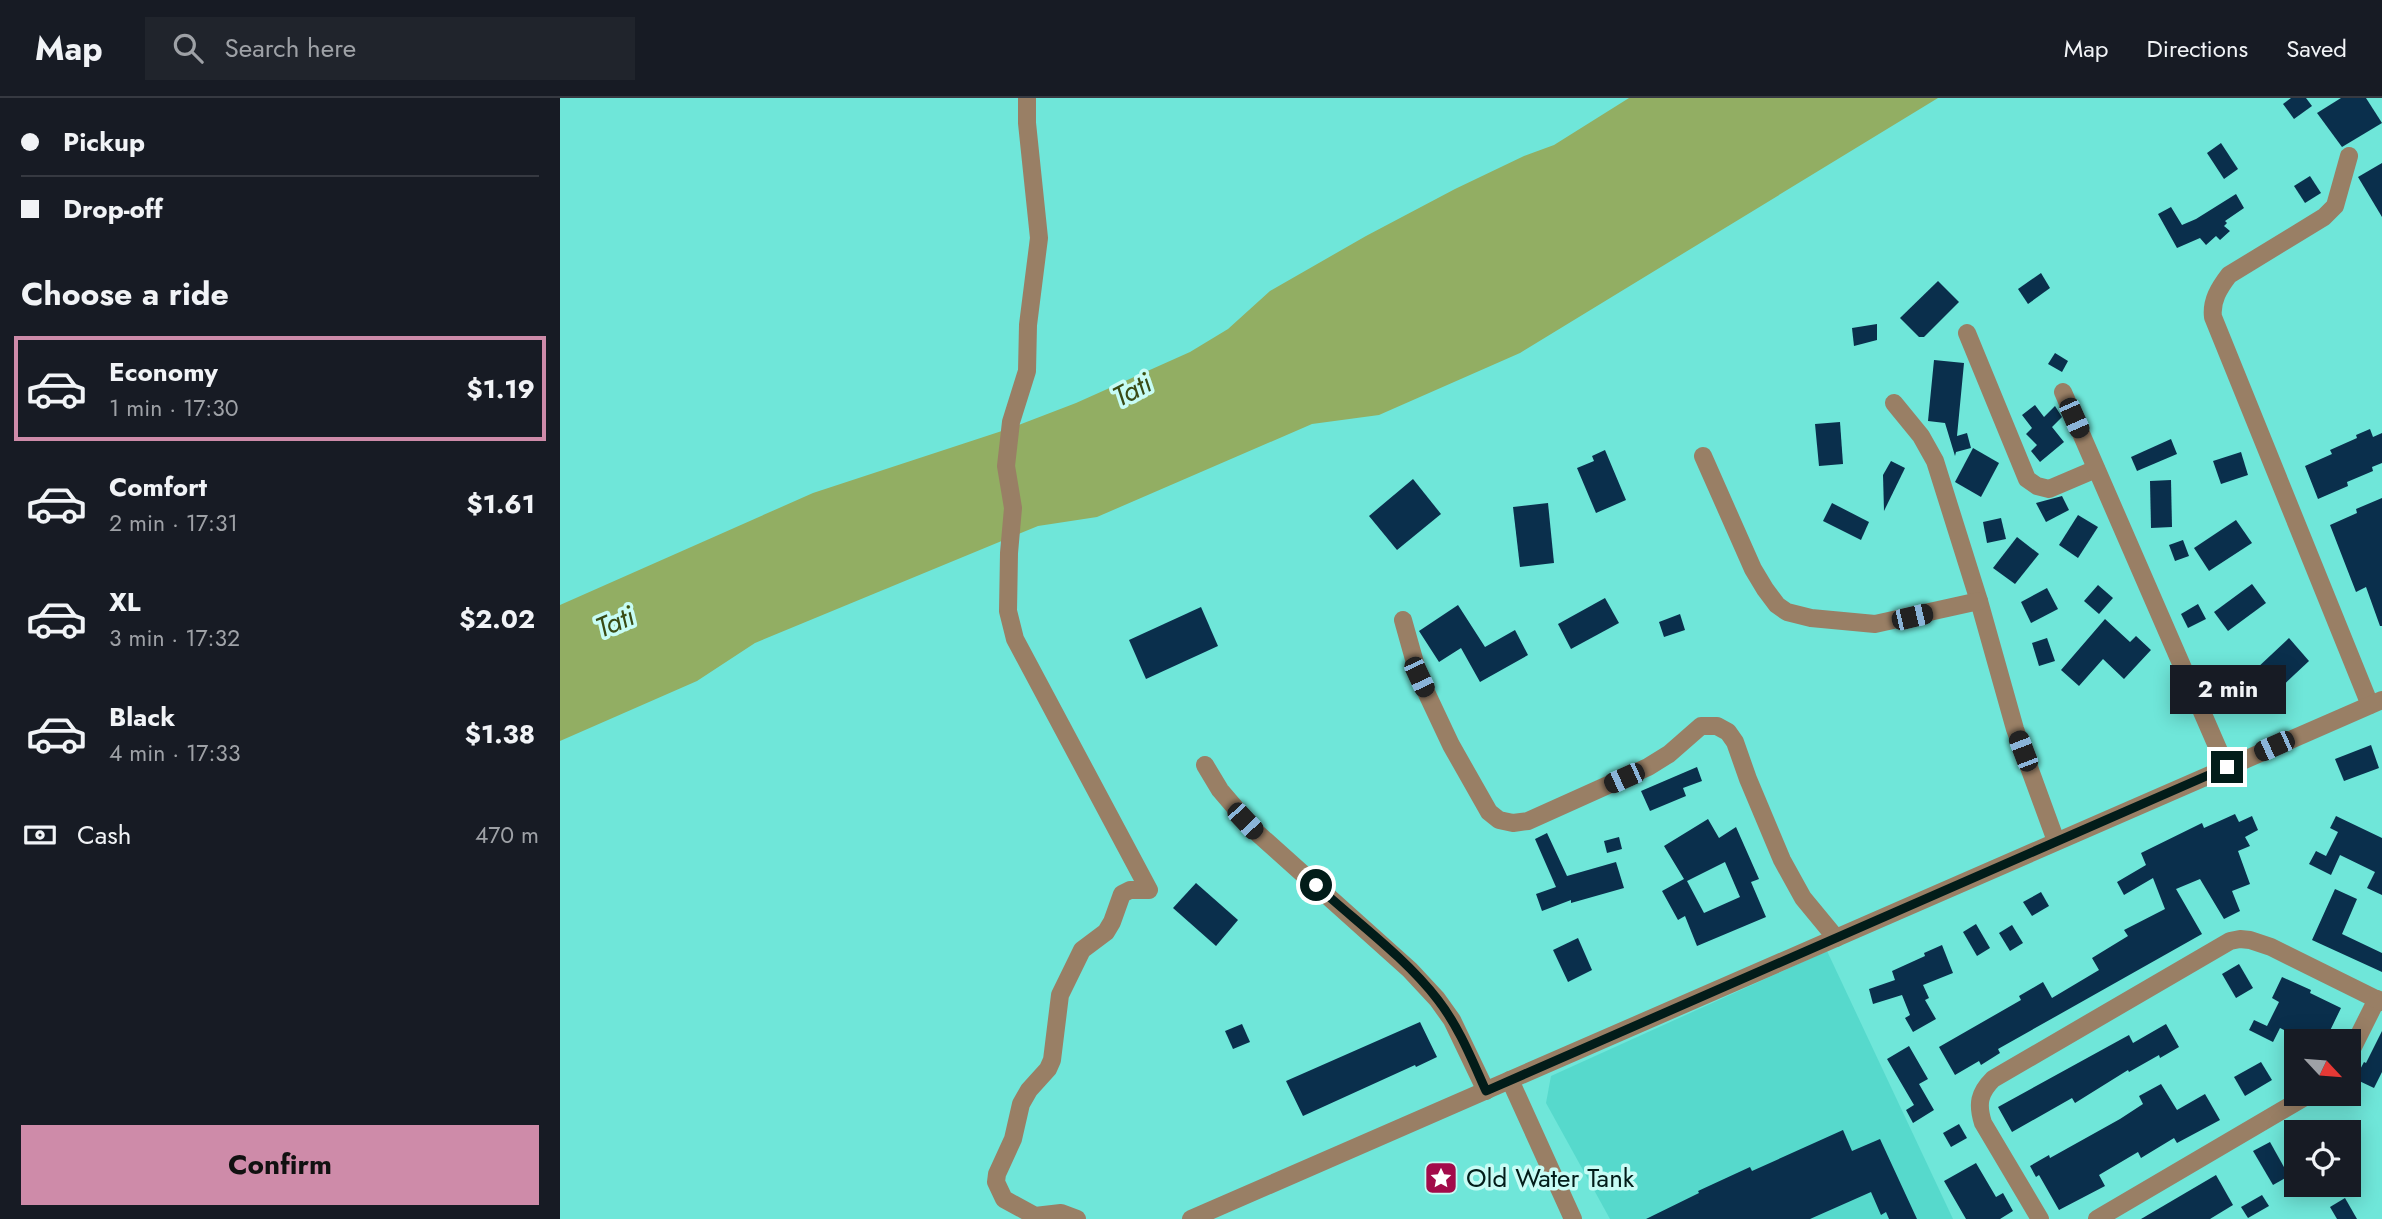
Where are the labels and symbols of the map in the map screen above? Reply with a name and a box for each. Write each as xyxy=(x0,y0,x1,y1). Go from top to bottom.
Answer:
water label: Tati xyxy=(1105,362,1160,417)
car xyxy=(2056,395,2093,441)
water label: Tati xyxy=(589,595,642,648)
car xyxy=(1890,602,1935,632)
car xyxy=(1401,654,1438,700)
callout: 2 min xyxy=(2169,666,2285,714)
car xyxy=(2006,728,2041,774)
car xyxy=(2251,728,2298,764)
route end xyxy=(2211,751,2243,783)
car xyxy=(1601,760,1648,796)
car xyxy=(1223,798,1268,844)
route start xyxy=(1300,869,1332,901)
north arrow xyxy=(2284,1029,2361,1106)
place icon: Old Water Tank xyxy=(1422,1159,1460,1197)
place label: Old Water Tank xyxy=(1466,1159,1635,1197)

